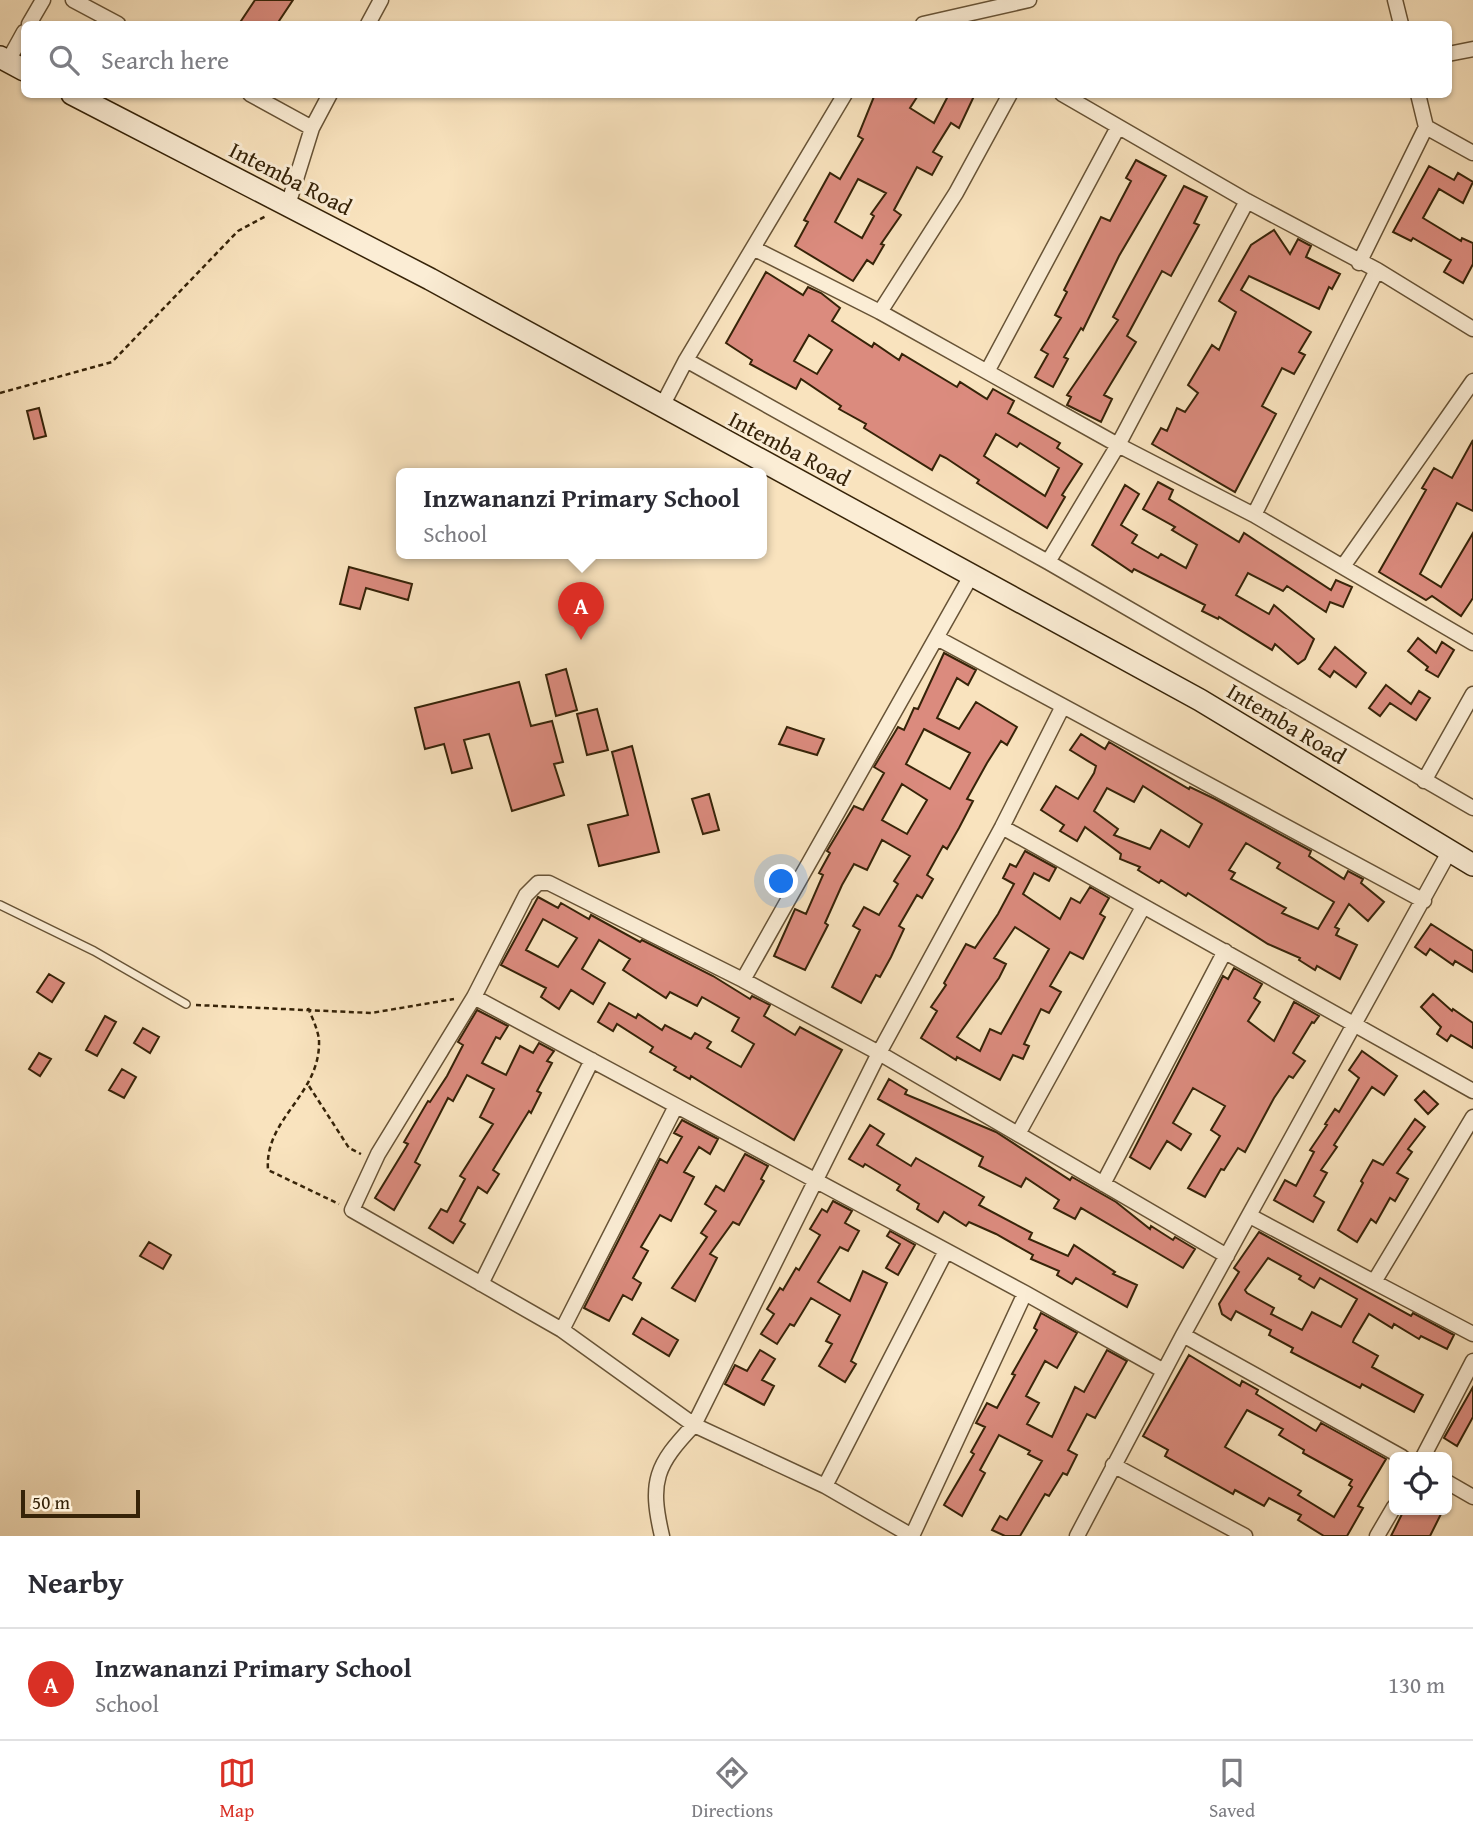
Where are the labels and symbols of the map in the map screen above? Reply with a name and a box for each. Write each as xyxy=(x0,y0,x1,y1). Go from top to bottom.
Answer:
street label: Intemba Road xyxy=(224,133,359,223)
street label: Intemba Road xyxy=(723,402,857,494)
pin: A xyxy=(558,582,604,640)
street label: Intemba Road xyxy=(1221,674,1353,772)
your location xyxy=(764,864,798,898)
scale bar xyxy=(21,1487,140,1519)

